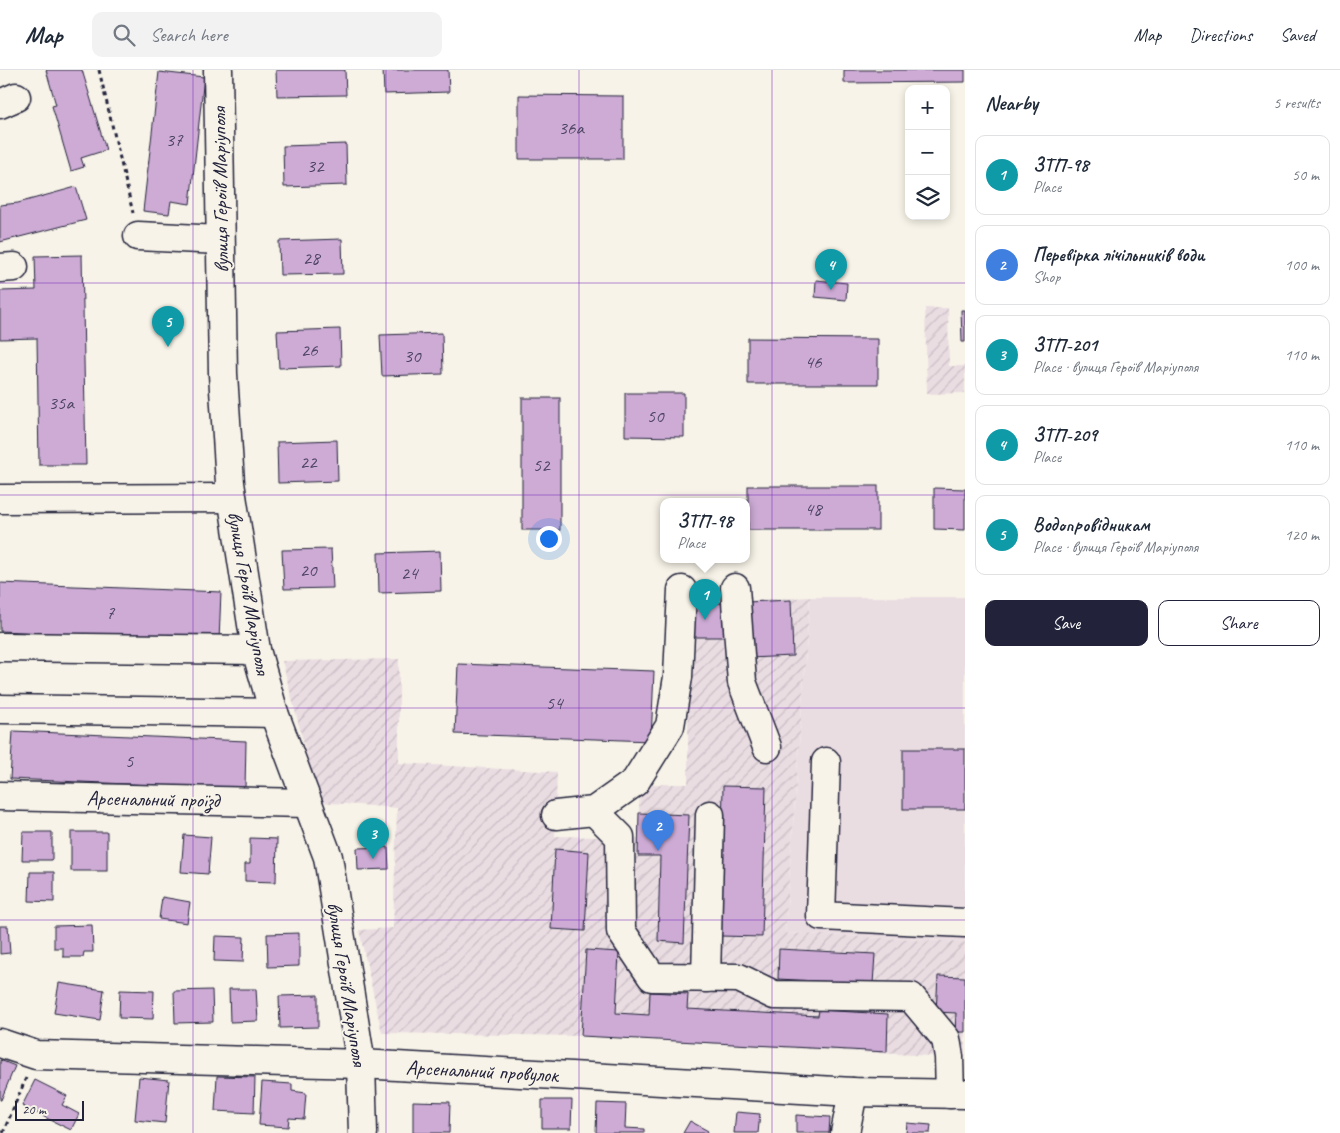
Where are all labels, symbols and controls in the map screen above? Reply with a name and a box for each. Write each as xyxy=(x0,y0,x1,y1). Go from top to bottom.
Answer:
search box xyxy=(92,12,442,57)
text: Map xyxy=(25,20,62,50)
icon: search xyxy=(110,21,138,49)
text: Search here xyxy=(150,23,228,47)
text: Map xyxy=(1134,24,1161,46)
text: Directions xyxy=(1189,24,1252,46)
text: Saved xyxy=(1280,24,1315,46)
map controls xyxy=(905,85,950,220)
button: + xyxy=(905,85,950,130)
text: Nearby xyxy=(985,90,1038,116)
text: 5 results xyxy=(1273,93,1320,113)
street label: вулиця Героїв Маріуполя xyxy=(206,105,234,273)
house number: 36а xyxy=(558,116,585,140)
house number: 37 xyxy=(165,128,184,152)
button: − xyxy=(905,130,950,175)
text: ЗТП-98 xyxy=(1033,153,1089,177)
house number: 32 xyxy=(306,154,325,178)
text: 1 xyxy=(998,165,1006,185)
text: 50 m xyxy=(1292,165,1319,185)
button: layers xyxy=(905,175,950,220)
text: Place xyxy=(1033,177,1061,197)
text: Перевірка лічільників води xyxy=(1033,243,1205,267)
house number: 28 xyxy=(302,246,322,270)
pin: 4 xyxy=(815,249,847,290)
text: 2 xyxy=(998,255,1006,275)
text: 100 m xyxy=(1285,255,1319,275)
text: Shop xyxy=(1033,267,1060,287)
pin: 5 xyxy=(152,306,184,347)
text: ЗТП-201 xyxy=(1033,333,1097,357)
house number: 26 xyxy=(300,338,319,362)
house number: 30 xyxy=(403,344,422,368)
text: 3 xyxy=(998,345,1006,365)
text: 110 m xyxy=(1285,345,1319,365)
house number: 46 xyxy=(804,350,823,374)
text: Place · вулиця Героїв Маріуполя xyxy=(1033,357,1198,377)
house number: 35а xyxy=(48,391,75,415)
house number: 50 xyxy=(646,404,665,428)
text: ЗТП-209 xyxy=(1033,423,1097,447)
text: 4 xyxy=(998,435,1006,455)
text: 110 m xyxy=(1285,435,1319,455)
text: Place xyxy=(1033,447,1061,467)
house number: 22 xyxy=(299,450,318,474)
house number: 52 xyxy=(532,453,551,477)
house number: 48 xyxy=(804,497,824,521)
popup xyxy=(660,498,750,563)
street label: вулиця Героїв Маріуполя xyxy=(222,509,276,679)
text: ЗТП-98 xyxy=(677,509,733,533)
text: Водопровідникам xyxy=(1033,513,1150,537)
text: 5 xyxy=(999,525,1005,545)
text: 120 m xyxy=(1285,525,1319,545)
your location xyxy=(536,526,562,552)
text: Place xyxy=(677,533,705,553)
text: Place · вулиця Героїв Маріуполя xyxy=(1033,537,1198,557)
house number: 20 xyxy=(299,558,318,582)
house number: 24 xyxy=(400,561,420,585)
pin: 1 xyxy=(689,579,721,620)
button: Save xyxy=(985,600,1148,646)
button: Share xyxy=(1158,600,1320,646)
house number: 7 xyxy=(106,601,116,625)
house number: 54 xyxy=(545,691,565,715)
house number: 5 xyxy=(125,749,135,773)
street label: Арсенальний проїзд xyxy=(86,785,222,814)
pin: 2 xyxy=(642,810,674,851)
pin: 3 xyxy=(357,818,389,859)
street label: вулиця Героїв Маріуполя xyxy=(321,900,373,1070)
street label: Арсенальний провулок xyxy=(405,1054,561,1088)
scale bar xyxy=(15,1098,84,1121)
text: 20 m xyxy=(22,1101,46,1118)

